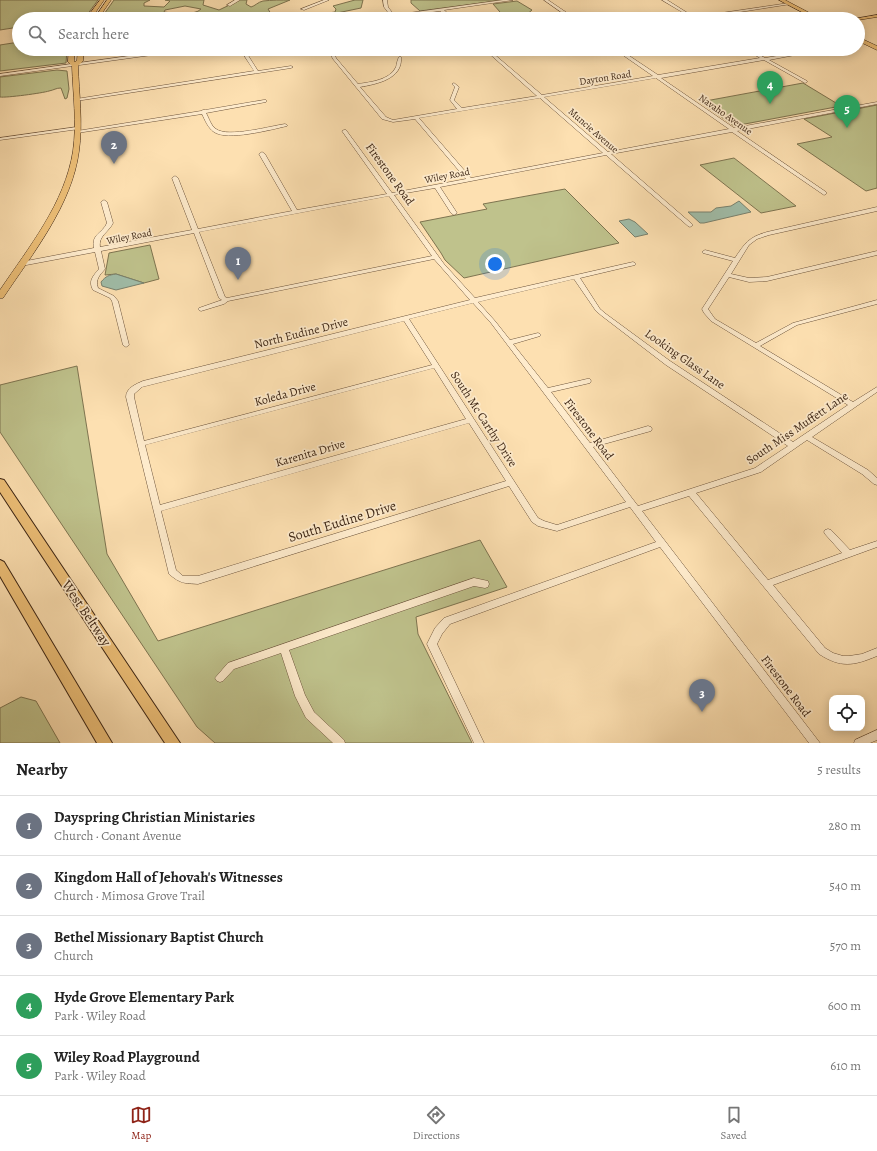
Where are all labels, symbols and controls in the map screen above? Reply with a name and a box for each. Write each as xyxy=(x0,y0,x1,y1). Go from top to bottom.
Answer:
search box xyxy=(12,12,865,56)
icon: search xyxy=(26,23,48,45)
text: Search here xyxy=(58,24,129,44)
street label: Dayton Road xyxy=(578,67,633,88)
pin: 4 xyxy=(757,71,783,104)
street label: Navaho Avenue xyxy=(696,91,755,138)
pin: 5 xyxy=(834,95,860,128)
street label: Muncie Avenue xyxy=(566,105,622,156)
pin: 2 xyxy=(101,131,127,164)
street label: Firestone Road xyxy=(362,140,418,209)
street label: Wiley Road xyxy=(422,165,471,186)
street label: Wiley Road xyxy=(104,226,153,247)
pin: 1 xyxy=(225,247,251,280)
your location xyxy=(485,254,505,274)
street label: North Eudine Drive xyxy=(252,314,350,352)
street label: Looking Glass Lane xyxy=(642,325,728,393)
street label: South Mc Carthy Drive xyxy=(447,368,521,470)
street label: Koleda Drive xyxy=(253,378,317,410)
street label: South Miss Muffett Lane xyxy=(743,388,851,468)
street label: Firestone Road xyxy=(561,395,618,463)
street label: Karenita Drive xyxy=(273,435,347,471)
street label: South Eudine Drive xyxy=(286,496,398,547)
street label: West Beltway xyxy=(57,576,116,651)
street label: Firestone Road xyxy=(758,652,815,720)
pin: 3 xyxy=(689,679,715,712)
map controls xyxy=(829,695,865,731)
button: locate xyxy=(829,695,865,731)
text: Nearby xyxy=(16,758,67,781)
text: 5 results xyxy=(817,761,861,778)
text: Dayspring Christian Ministaries xyxy=(54,807,255,827)
text: 1 xyxy=(27,817,31,834)
text: 280 m xyxy=(828,817,861,834)
text: Church · Conant Avenue xyxy=(54,827,181,844)
text: Kingdom Hall of Jehovah's Witnesses xyxy=(54,867,283,887)
text: 2 xyxy=(26,877,32,894)
text: 540 m xyxy=(829,877,861,894)
text: Church · Mimosa Grove Trail xyxy=(54,887,205,904)
text: Bethel Missionary Baptist Church xyxy=(54,927,264,947)
text: 3 xyxy=(26,937,32,954)
text: 570 m xyxy=(830,937,861,954)
text: Church xyxy=(54,947,93,964)
text: Hyde Grove Elementary Park xyxy=(54,987,234,1007)
text: 4 xyxy=(26,997,32,1014)
text: 600 m xyxy=(828,997,861,1014)
text: Park · Wiley Road xyxy=(54,1007,146,1024)
text: Wiley Road Playground xyxy=(54,1047,200,1067)
text: 5 xyxy=(26,1057,32,1074)
text: 610 m xyxy=(830,1057,861,1074)
text: Park · Wiley Road xyxy=(54,1067,146,1084)
tab: Map xyxy=(130,1104,152,1143)
tab: Directions xyxy=(413,1104,460,1143)
tab: Saved xyxy=(721,1104,747,1143)

